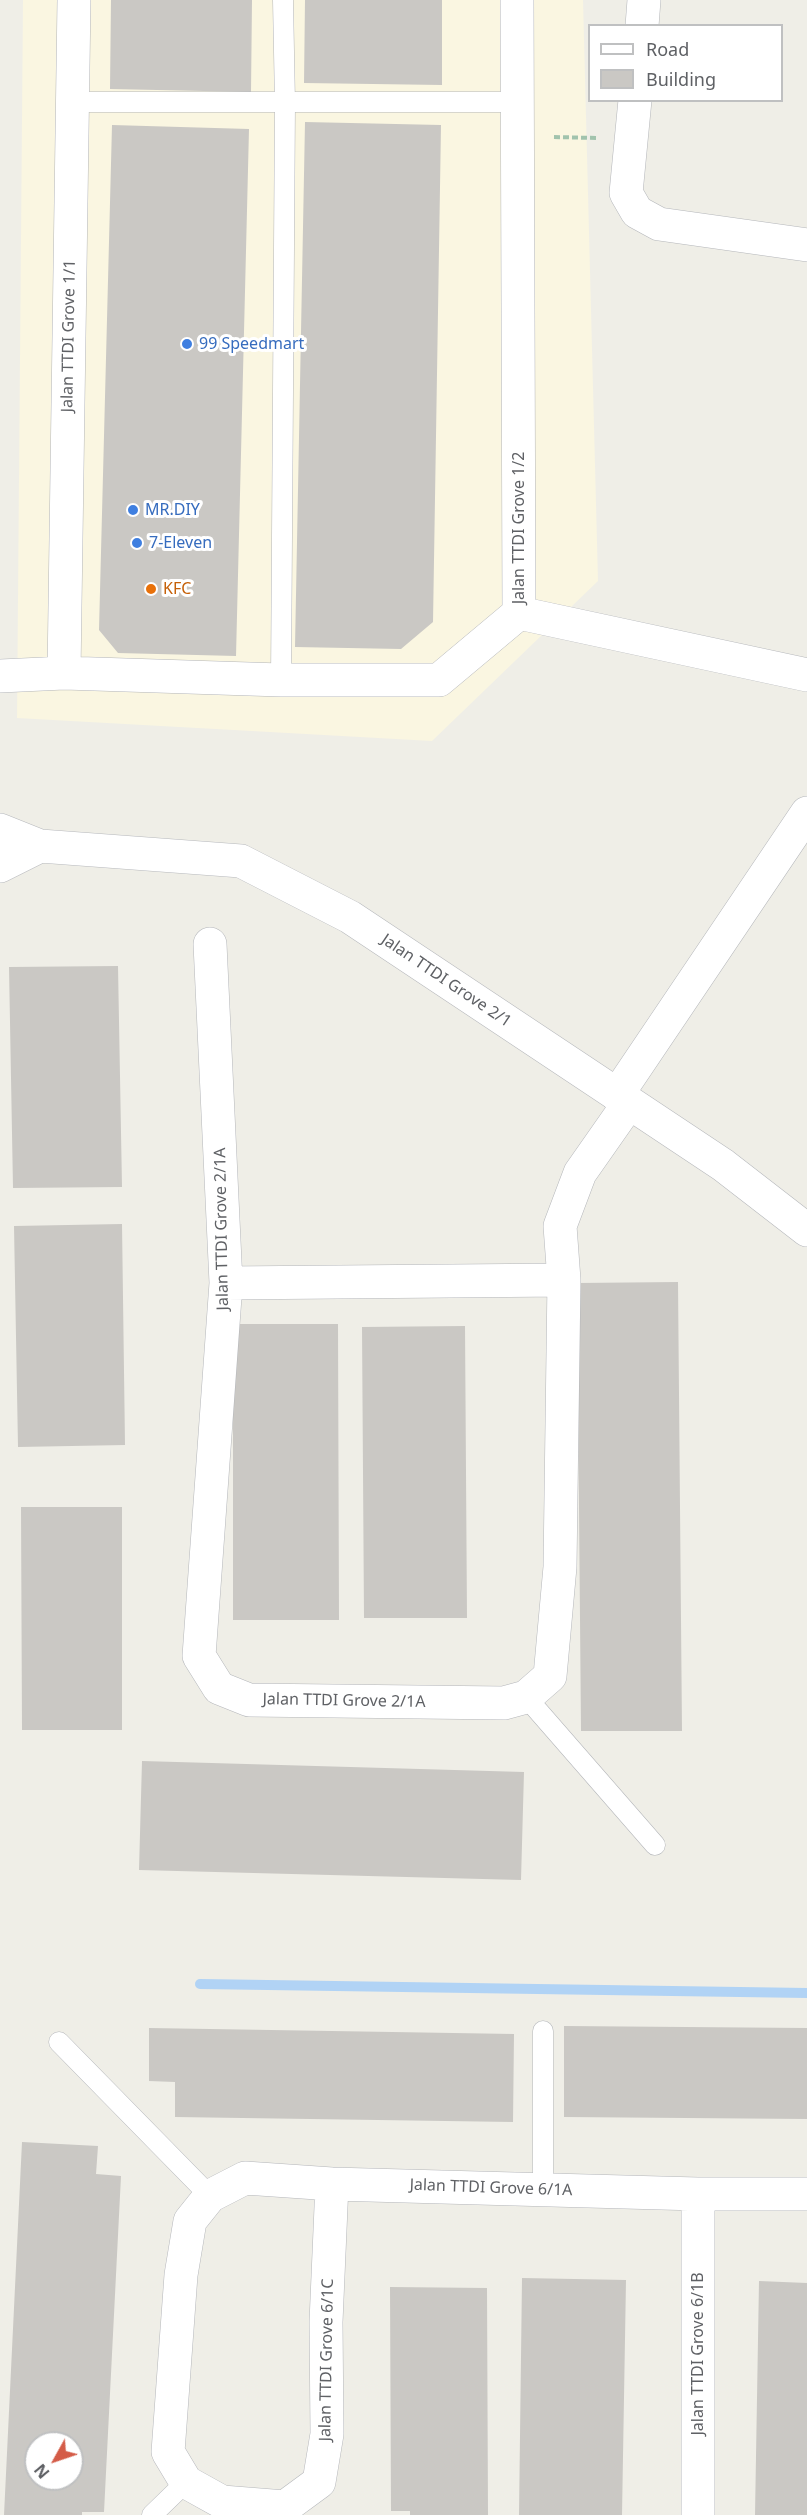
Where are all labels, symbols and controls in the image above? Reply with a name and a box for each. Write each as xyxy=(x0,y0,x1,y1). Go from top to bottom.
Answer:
legend xyxy=(588,24,783,102)
text: Road xyxy=(646,37,689,61)
text: Building xyxy=(646,67,716,91)
street label: Jalan TTDI Grove 1/1 xyxy=(58,259,80,413)
place label: 99 Speedmart xyxy=(199,334,304,354)
marker: 99 Speedmart xyxy=(180,337,194,351)
street label: Jalan TTDI Grove 1/2 xyxy=(509,452,529,604)
place label: MR.DIY xyxy=(145,500,200,520)
marker: MR.DIY xyxy=(126,503,140,517)
place label: 7-Eleven xyxy=(149,533,212,553)
marker: 7-Eleven xyxy=(130,536,144,550)
place label: KFC xyxy=(163,579,191,599)
marker: KFC xyxy=(144,582,158,596)
street label: Jalan TTDI Grove 2/1 xyxy=(377,930,515,1032)
street label: Jalan TTDI Grove 2/1A xyxy=(211,1147,233,1311)
street label: Jalan TTDI Grove 2/1A xyxy=(262,1690,426,1712)
street label: Jalan TTDI Grove 6/1A xyxy=(409,2176,573,2200)
street label: Jalan TTDI Grove 6/1B xyxy=(688,2272,708,2436)
street label: Jalan TTDI Grove 6/1C xyxy=(316,2278,338,2442)
north arrow xyxy=(24,2431,84,2491)
text: N xyxy=(29,2459,54,2483)

